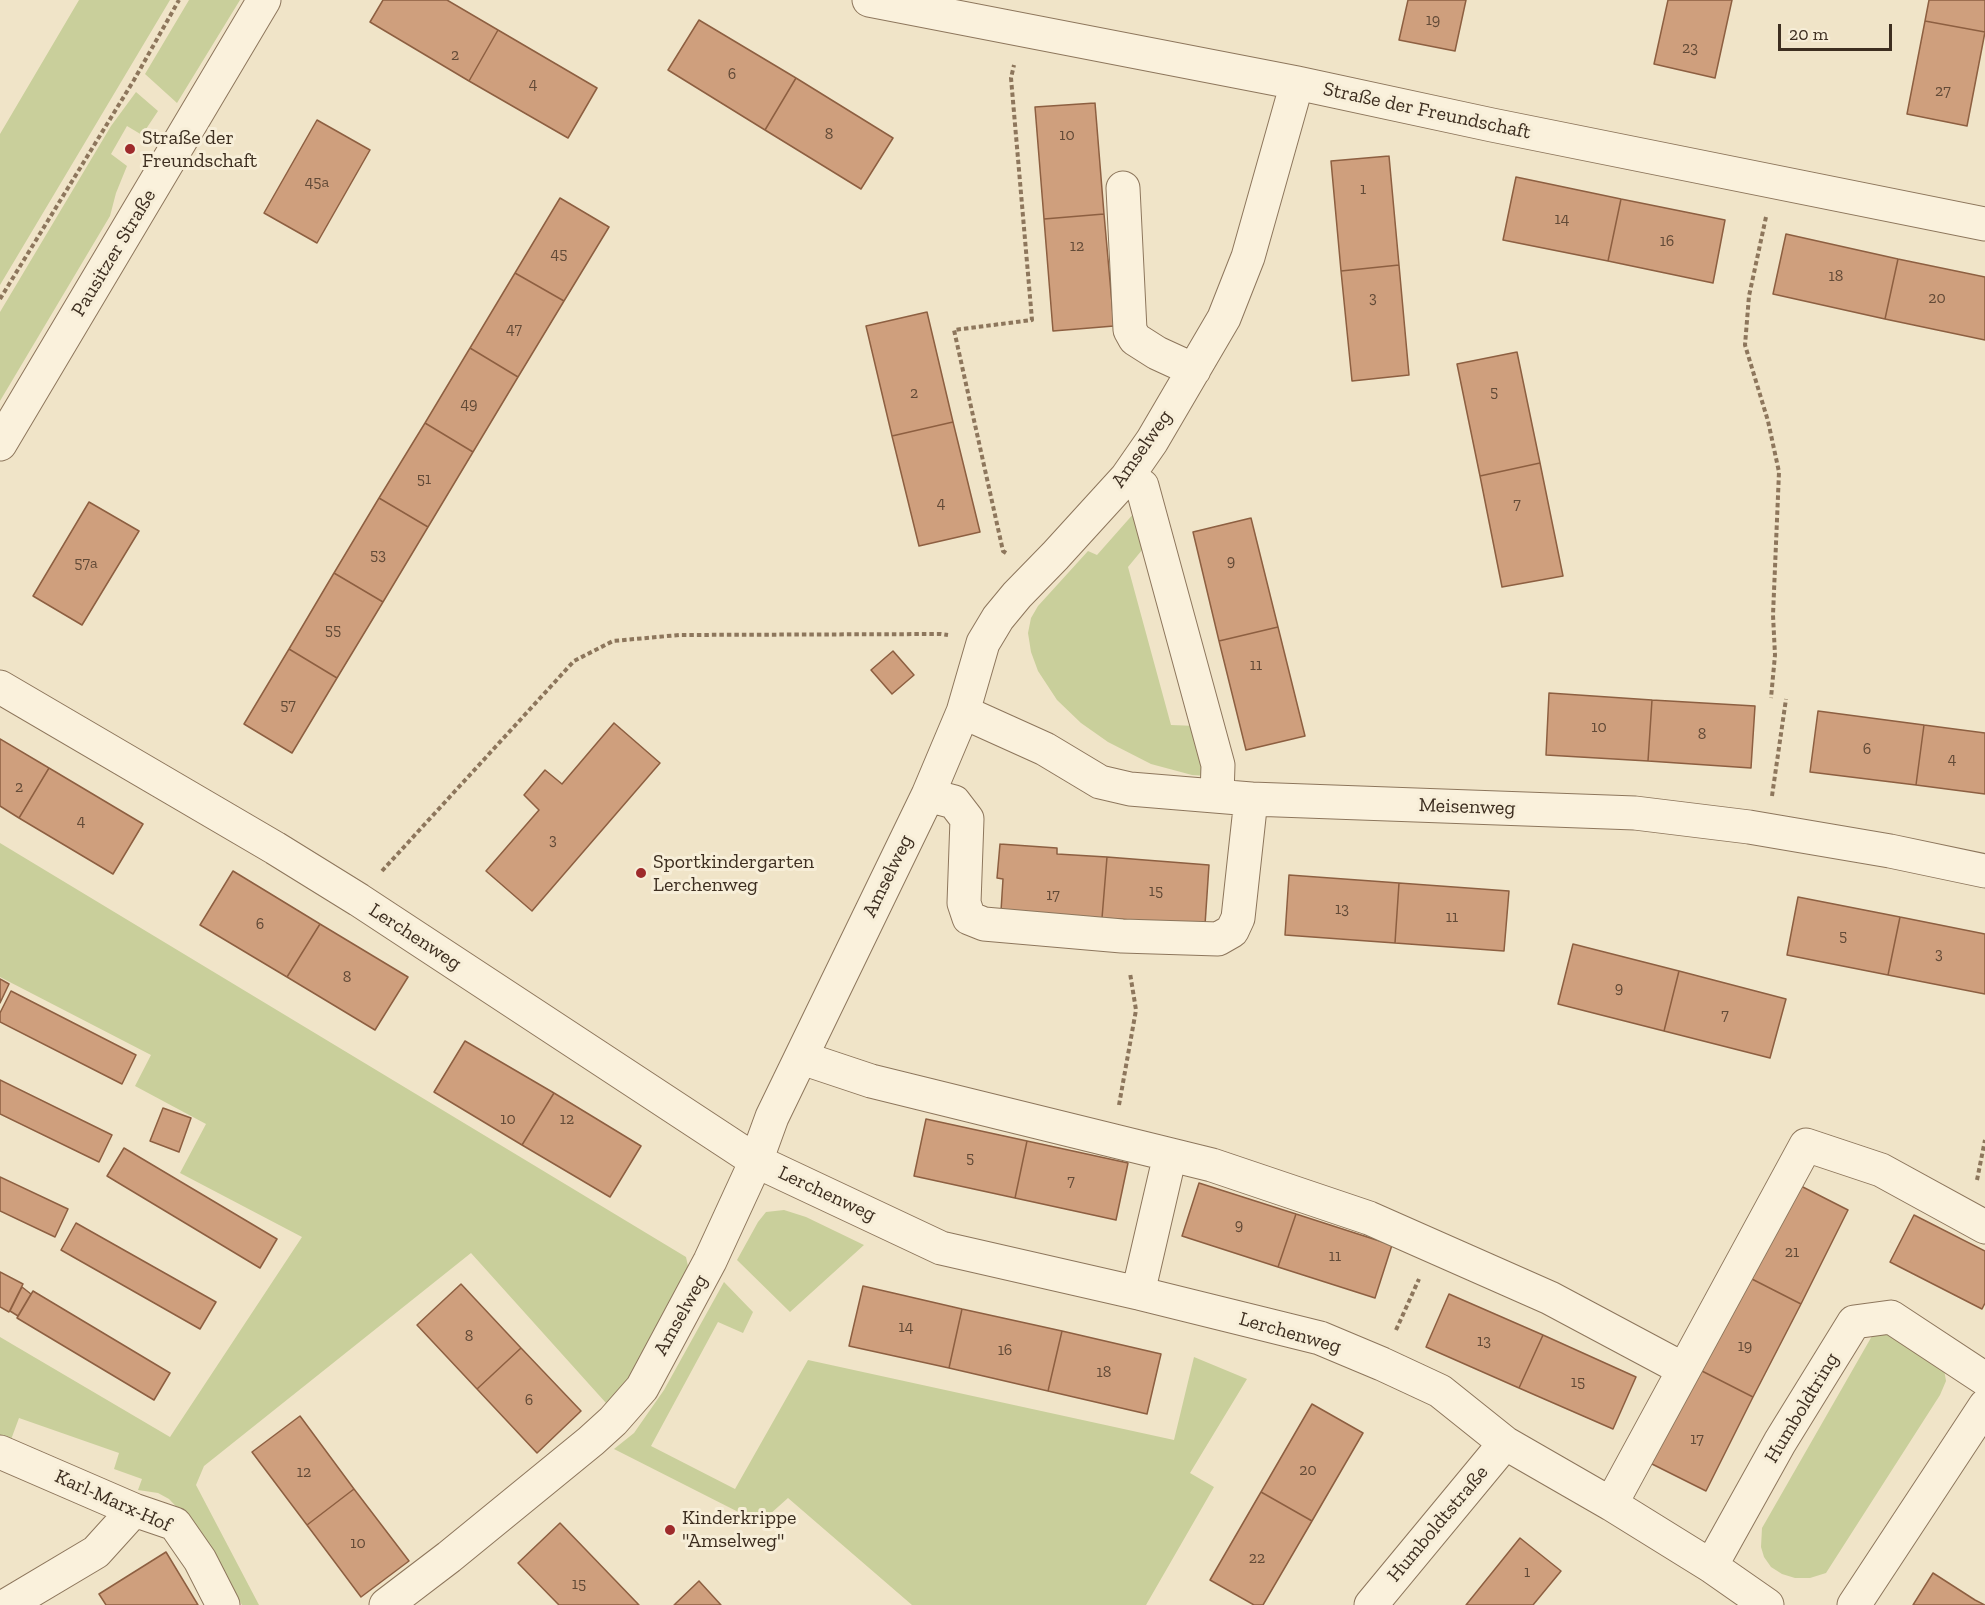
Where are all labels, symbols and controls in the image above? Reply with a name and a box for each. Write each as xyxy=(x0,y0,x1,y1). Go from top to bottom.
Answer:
house number: 19 xyxy=(1426,10,1440,30)
scale bar xyxy=(1781,12,1895,50)
text: 20 m xyxy=(1789,23,1828,45)
house number: 23 xyxy=(1682,38,1698,58)
house number: 2 xyxy=(451,45,459,65)
house number: 6 xyxy=(728,64,736,84)
house number: 4 xyxy=(529,74,537,94)
street label: Straße der Freundschaft xyxy=(1321,77,1533,145)
house number: 27 xyxy=(1935,81,1951,101)
house number: 8 xyxy=(825,124,833,144)
house number: 10 xyxy=(1059,125,1075,145)
place label: Straße der Freundschaft xyxy=(142,126,257,173)
marker: Straße der Freundschaft xyxy=(123,142,137,156)
house number: 45a xyxy=(305,172,329,192)
house number: 1 xyxy=(1360,179,1366,199)
street label: Pausitzer Straße xyxy=(67,185,161,321)
house number: 14 xyxy=(1555,209,1569,229)
house number: 16 xyxy=(1660,231,1674,251)
house number: 12 xyxy=(1070,236,1084,256)
house number: 45 xyxy=(551,244,567,264)
house number: 18 xyxy=(1829,266,1843,286)
house number: 3 xyxy=(1369,288,1377,308)
house number: 20 xyxy=(1928,288,1946,308)
house number: 47 xyxy=(506,319,522,339)
house number: 5 xyxy=(1490,382,1498,402)
house number: 2 xyxy=(910,383,918,403)
house number: 49 xyxy=(460,394,478,414)
street label: Amselweg xyxy=(1107,406,1177,492)
house number: 51 xyxy=(417,469,431,489)
house number: 4 xyxy=(937,493,945,513)
house number: 7 xyxy=(1513,494,1521,514)
house number: 53 xyxy=(370,545,386,565)
house number: 9 xyxy=(1227,551,1235,571)
house number: 57a xyxy=(74,553,98,573)
house number: 55 xyxy=(325,620,341,640)
house number: 11 xyxy=(1250,655,1262,675)
house number: 57 xyxy=(280,695,296,715)
house number: 10 xyxy=(1591,717,1607,737)
house number: 8 xyxy=(1698,724,1706,744)
house number: 6 xyxy=(1863,739,1871,759)
house number: 4 xyxy=(1948,749,1956,769)
house number: 2 xyxy=(15,777,23,797)
street label: Meisenweg xyxy=(1418,793,1516,821)
house number: 4 xyxy=(77,811,85,831)
house number: 3 xyxy=(549,830,557,850)
street label: Amselweg xyxy=(858,831,918,921)
place label: Sportkindergarten Lerchenweg xyxy=(653,850,814,897)
marker: Sportkindergarten Lerchenweg xyxy=(634,866,648,880)
house number: 15 xyxy=(1149,881,1163,901)
house number: 17 xyxy=(1046,885,1060,905)
street label: Lerchenweg xyxy=(364,898,466,976)
house number: 13 xyxy=(1335,899,1349,919)
house number: 11 xyxy=(1446,907,1458,927)
house number: 6 xyxy=(256,914,264,934)
house number: 5 xyxy=(1839,926,1847,946)
house number: 3 xyxy=(1935,944,1943,964)
house number: 8 xyxy=(343,967,351,987)
house number: 9 xyxy=(1615,978,1623,998)
house number: 7 xyxy=(1721,1005,1729,1025)
house number: 10 xyxy=(500,1109,516,1129)
house number: 12 xyxy=(560,1109,574,1129)
house number: 5 xyxy=(966,1148,974,1168)
street label: Lerchenweg xyxy=(774,1161,880,1227)
house number: 7 xyxy=(1067,1171,1075,1191)
house number: 9 xyxy=(1235,1215,1243,1235)
house number: 21 xyxy=(1785,1242,1799,1262)
house number: 11 xyxy=(1329,1246,1341,1266)
street label: Amselweg xyxy=(649,1270,713,1360)
street label: Lerchenweg xyxy=(1236,1307,1344,1359)
house number: 14 xyxy=(899,1317,913,1337)
house number: 8 xyxy=(465,1326,473,1346)
house number: 13 xyxy=(1477,1331,1491,1351)
house number: 19 xyxy=(1738,1336,1752,1356)
house number: 16 xyxy=(998,1340,1012,1360)
street label: Humboldtring xyxy=(1760,1349,1844,1467)
house number: 18 xyxy=(1097,1362,1111,1382)
house number: 15 xyxy=(1571,1372,1585,1392)
house number: 6 xyxy=(525,1390,533,1410)
house number: 17 xyxy=(1690,1429,1704,1449)
house number: 20 xyxy=(1299,1460,1317,1480)
street label: Humboldtstraße xyxy=(1382,1461,1494,1587)
house number: 12 xyxy=(297,1462,311,1482)
street label: Karl-Marx-Hof xyxy=(51,1465,175,1537)
place label: Kinderkrippe "Amselweg" xyxy=(682,1506,796,1553)
marker: Kinderkrippe "Amselweg" xyxy=(663,1523,677,1537)
house number: 10 xyxy=(350,1533,366,1553)
house number: 22 xyxy=(1249,1548,1265,1568)
house number: 1 xyxy=(1524,1562,1530,1582)
house number: 15 xyxy=(572,1574,586,1594)

